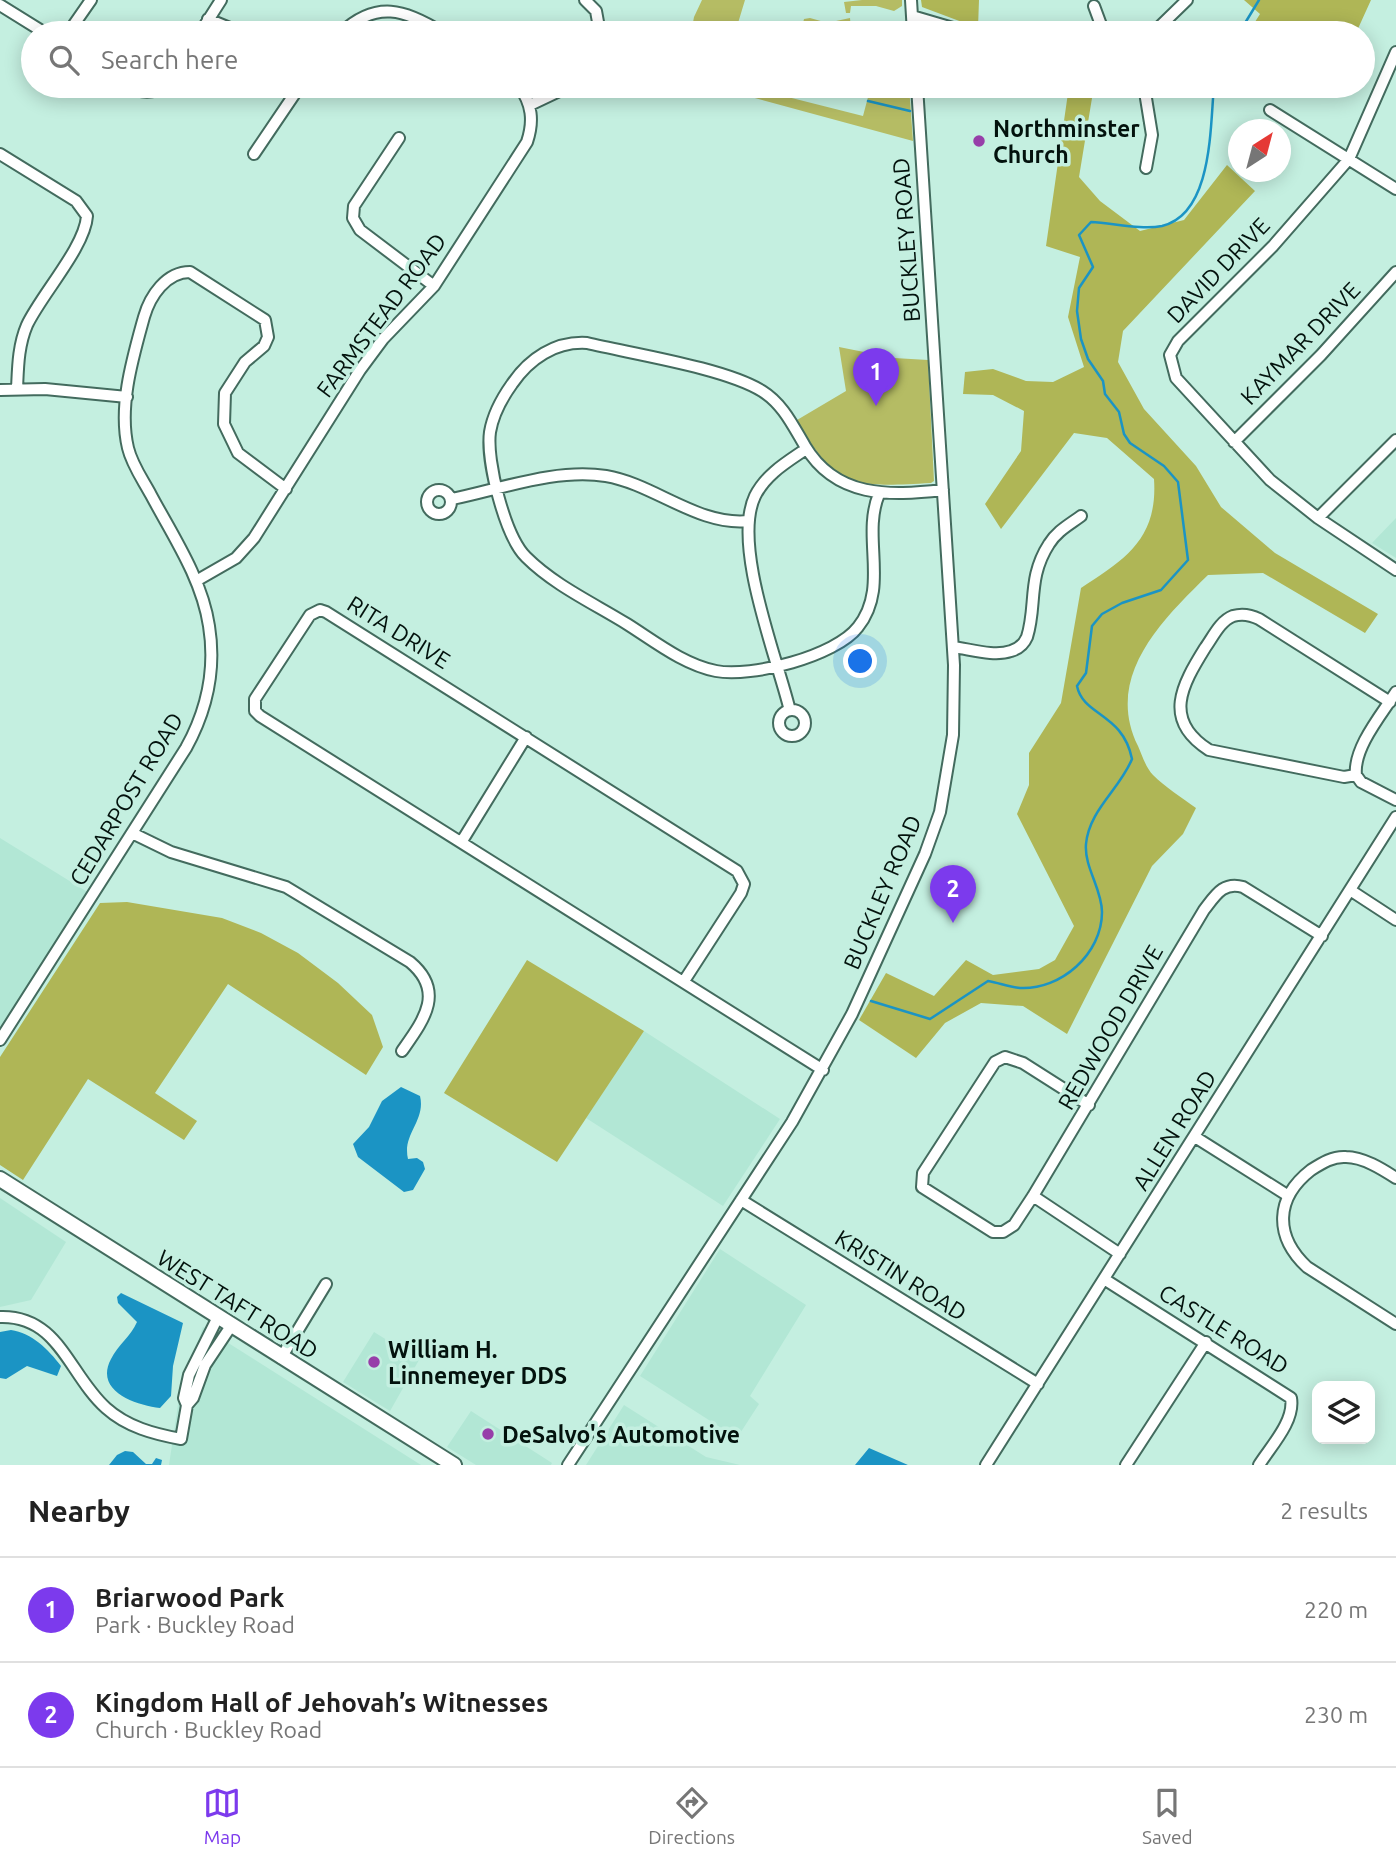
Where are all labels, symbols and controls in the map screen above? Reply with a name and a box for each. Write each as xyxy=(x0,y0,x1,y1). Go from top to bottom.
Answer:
search box xyxy=(21,21,1375,98)
icon: search xyxy=(45,41,83,79)
text: Search here xyxy=(101,45,238,74)
place label: Northminster Church xyxy=(993,116,1140,167)
north arrow xyxy=(1228,119,1291,182)
marker: Northminster Church xyxy=(971,133,987,149)
street label: BUCKLEY ROAD xyxy=(888,157,924,323)
street label: DAVID DRIVE xyxy=(1162,212,1274,328)
street label: FARMSTEAD ROAD xyxy=(311,228,451,402)
street label: KAYMAR DRIVE xyxy=(1235,277,1365,409)
pin: 1 xyxy=(853,348,899,406)
street label: RITA DRIVE xyxy=(343,591,455,673)
your location xyxy=(843,644,877,678)
street label: CEDARPOST ROAD xyxy=(65,708,187,890)
street label: BUCKLEY ROAD xyxy=(838,811,926,973)
pin: 2 xyxy=(930,865,976,923)
street label: REDWOOD DRIVE xyxy=(1053,940,1167,1114)
street label: ALLEN ROAD xyxy=(1127,1066,1221,1194)
street label: KRISTIN ROAD xyxy=(831,1225,971,1325)
street label: WEST TAFT ROAD xyxy=(153,1245,323,1363)
street label: CASTLE ROAD xyxy=(1155,1279,1293,1379)
place label: William H. Linnemeyer DDS xyxy=(388,1337,567,1388)
marker: William H. Linnemeyer DDS xyxy=(366,1354,382,1370)
map controls xyxy=(1312,1381,1375,1444)
button: layers xyxy=(1312,1381,1375,1444)
place label: DeSalvo's Automotive xyxy=(502,1422,740,1447)
marker: DeSalvo's Automotive xyxy=(480,1426,496,1442)
text: Nearby xyxy=(28,1494,130,1528)
text: 2 results xyxy=(1280,1498,1368,1523)
text: Briarwood Park xyxy=(95,1583,284,1612)
text: 1 xyxy=(45,1597,57,1622)
text: 220 m xyxy=(1304,1597,1368,1622)
text: Park · Buckley Road xyxy=(95,1612,295,1637)
text: Kingdom Hall of Jehovah’s Witnesses xyxy=(95,1688,548,1717)
text: 2 xyxy=(45,1702,57,1727)
text: 230 m xyxy=(1304,1702,1368,1727)
text: Church · Buckley Road xyxy=(95,1717,322,1742)
tab: Map xyxy=(203,1784,241,1848)
tab: Directions xyxy=(648,1784,735,1848)
tab: Saved xyxy=(1142,1784,1193,1848)

